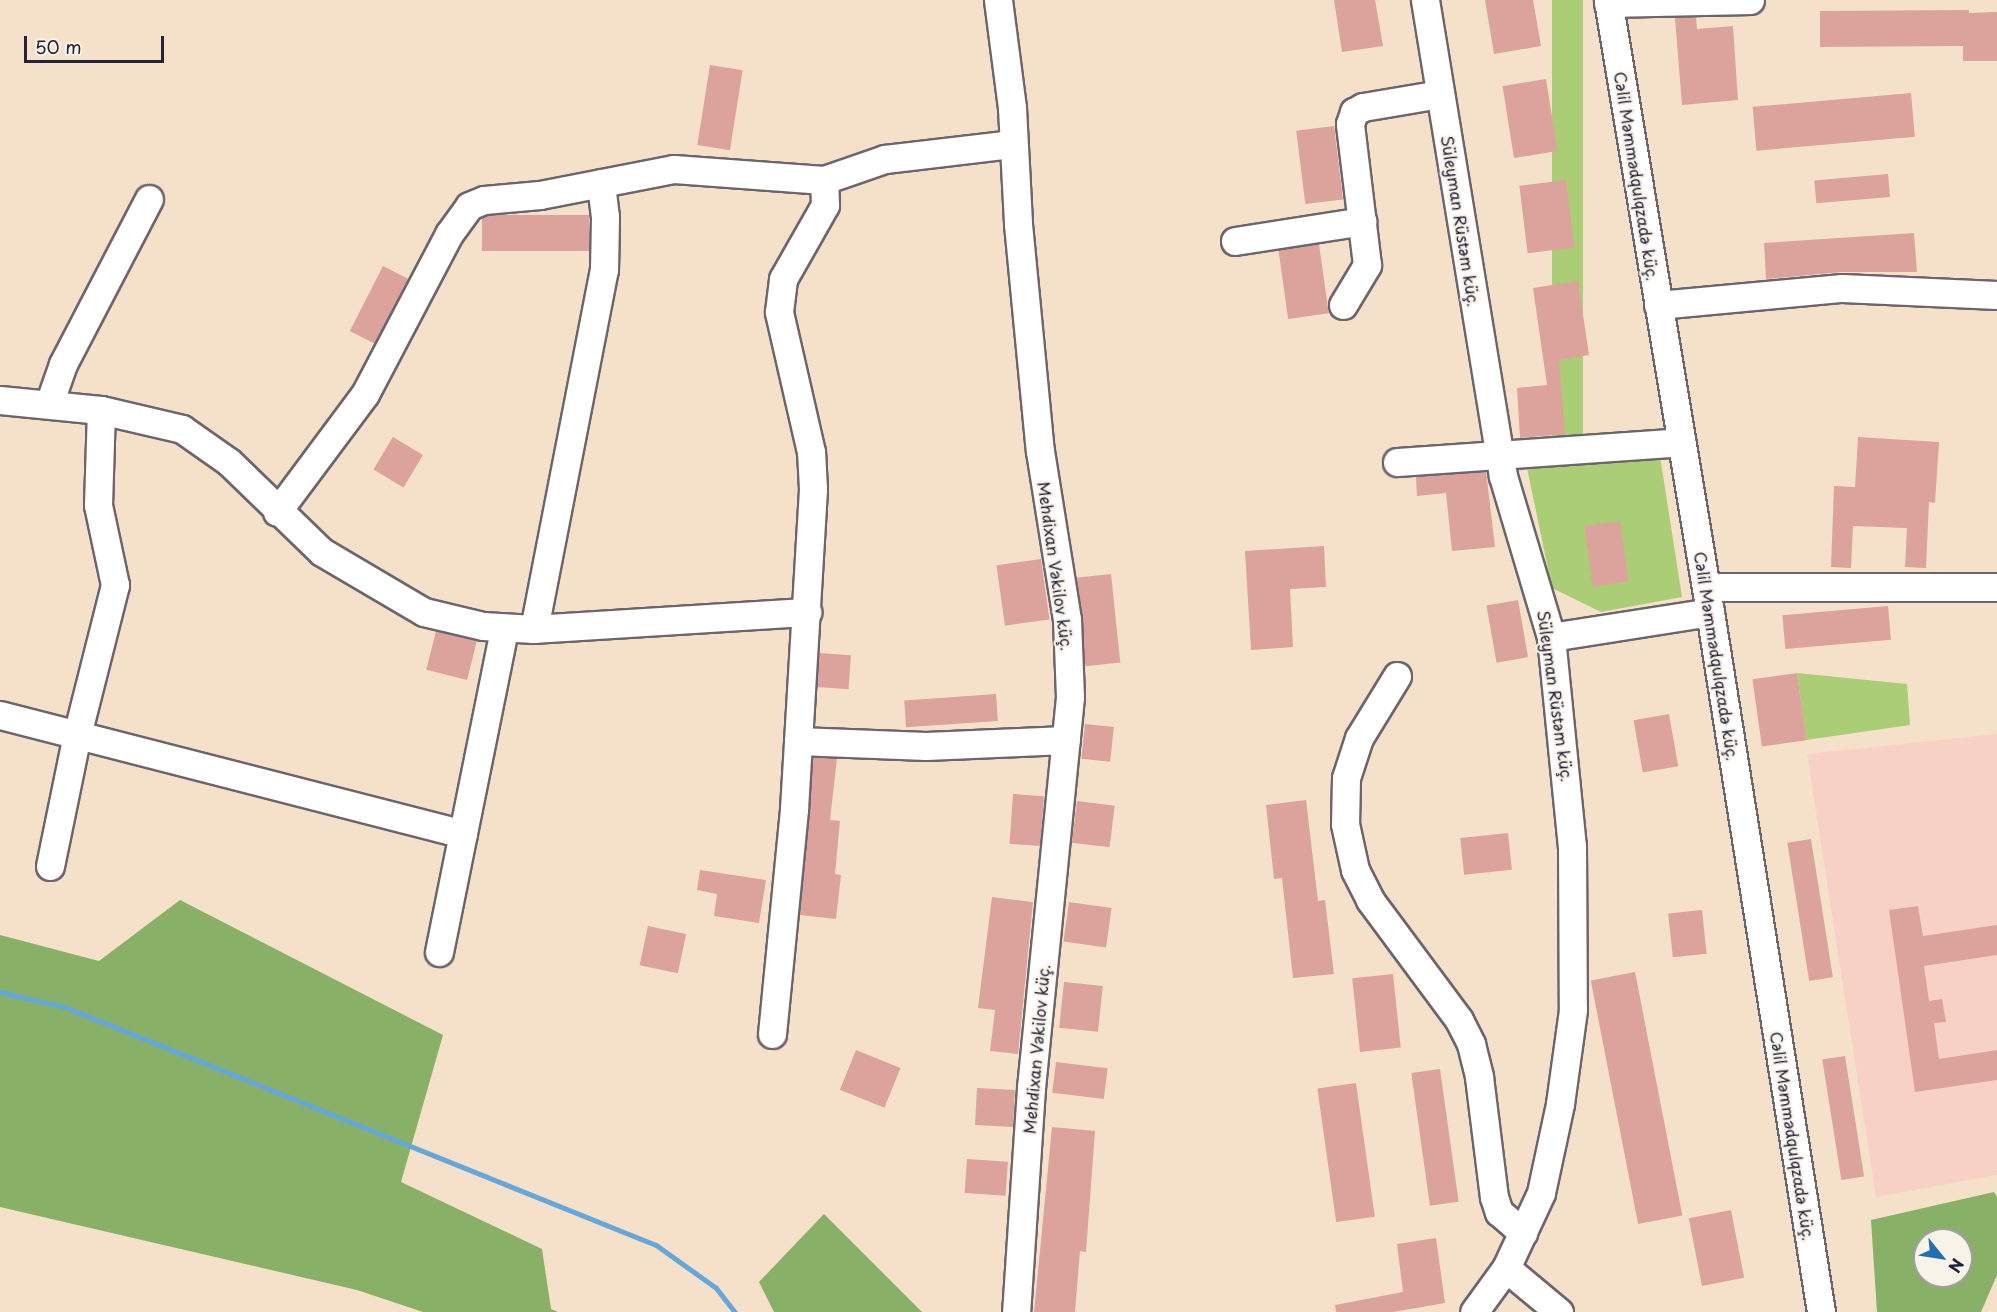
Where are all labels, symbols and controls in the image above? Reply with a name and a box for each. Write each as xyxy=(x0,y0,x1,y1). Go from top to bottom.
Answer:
scale bar xyxy=(27,24,166,62)
text: 50 m xyxy=(35,33,82,60)
street label: Cəlil Məmmədqulqzadə küç. xyxy=(1611,70,1663,282)
street label: Süleyman Rüstəm küç. xyxy=(1438,134,1484,308)
street label: Mehdixan Vəkilov küç. xyxy=(1035,480,1077,652)
street label: Cəlil Məmmədqulqzadə küç. xyxy=(1691,550,1743,762)
street label: Süleyman Rüstəm küç. xyxy=(1534,609,1578,783)
street label: Mehdixan Vəkilov küç. xyxy=(1019,963,1053,1135)
street label: Cəlil Məmmədqulqzadə küç. xyxy=(1767,1030,1819,1242)
north arrow xyxy=(1913,1228,1973,1288)
text: N xyxy=(1943,1255,1970,1277)

